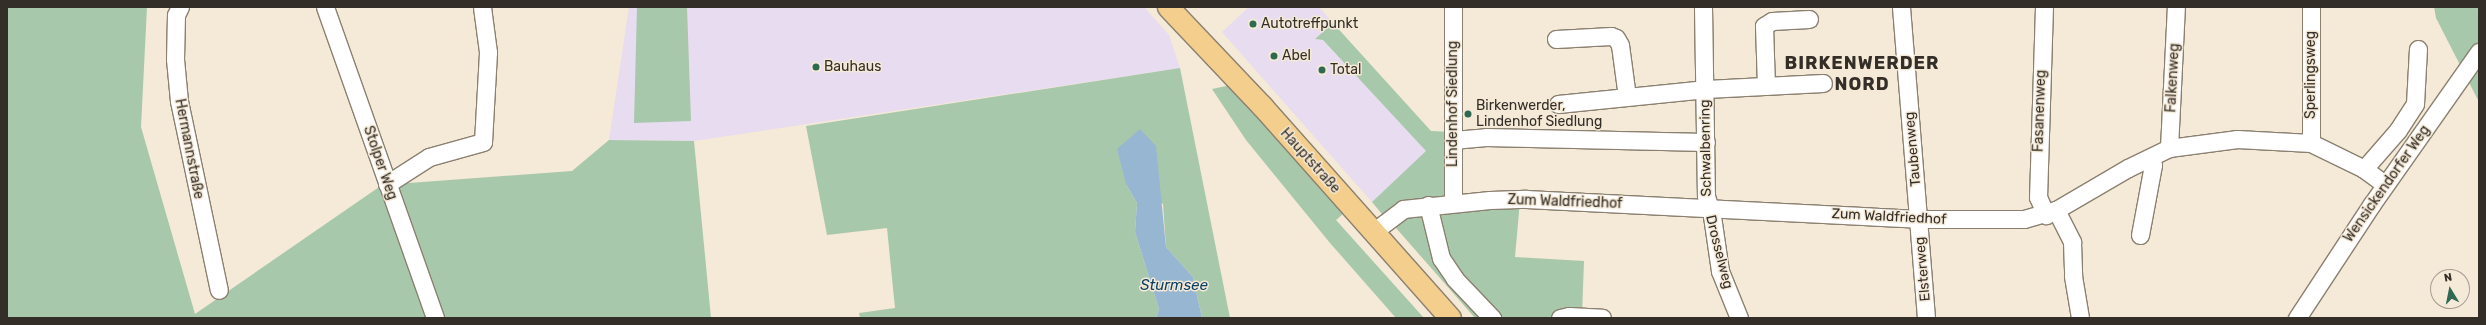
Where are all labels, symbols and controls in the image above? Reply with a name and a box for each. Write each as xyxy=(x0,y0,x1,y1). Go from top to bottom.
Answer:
place label: Autotreffpunkt xyxy=(1261,16,1358,32)
marker: Autotreffpunkt xyxy=(1248,19,1258,29)
street label: Sperlingsweg xyxy=(2303,31,2319,119)
street label: Lindenhof Siedlung xyxy=(1445,41,1461,167)
street label: Falkenweg xyxy=(2163,43,2183,113)
place label: Abel xyxy=(1282,48,1311,64)
marker: Abel xyxy=(1269,51,1279,61)
district label: BIRKENWERDER NORD xyxy=(1784,53,1940,96)
place label: Bauhaus xyxy=(824,59,881,75)
marker: Bauhaus xyxy=(811,62,821,72)
place label: Total xyxy=(1330,62,1361,78)
marker: Total xyxy=(1317,65,1327,75)
street label: Fasanenweg xyxy=(2030,70,2050,152)
street label: Hermannstraße xyxy=(171,97,207,201)
place label: Birkenwerder, Lindenhof Siedlung xyxy=(1476,98,1603,130)
street label: Schwalbenring xyxy=(1697,99,1715,197)
marker: Birkenwerder, Lindenhof Siedlung xyxy=(1463,109,1473,119)
street label: Taubenweg xyxy=(1901,111,1925,187)
street label: Wensickendorfer Weg xyxy=(2340,122,2434,246)
street label: Stolper Weg xyxy=(359,124,401,202)
street label: Hauptstraße xyxy=(1276,125,1344,197)
street label: Zum Waldfriedhof xyxy=(1507,192,1623,212)
street label: Zum Waldfriedhof xyxy=(1831,206,1947,228)
street label: Drosselweg xyxy=(1702,213,1736,291)
street label: Elsterweg xyxy=(1912,236,1934,302)
north arrow xyxy=(2430,269,2470,309)
text: N xyxy=(2443,271,2453,285)
water label: Sturmsee xyxy=(1140,277,1208,295)

